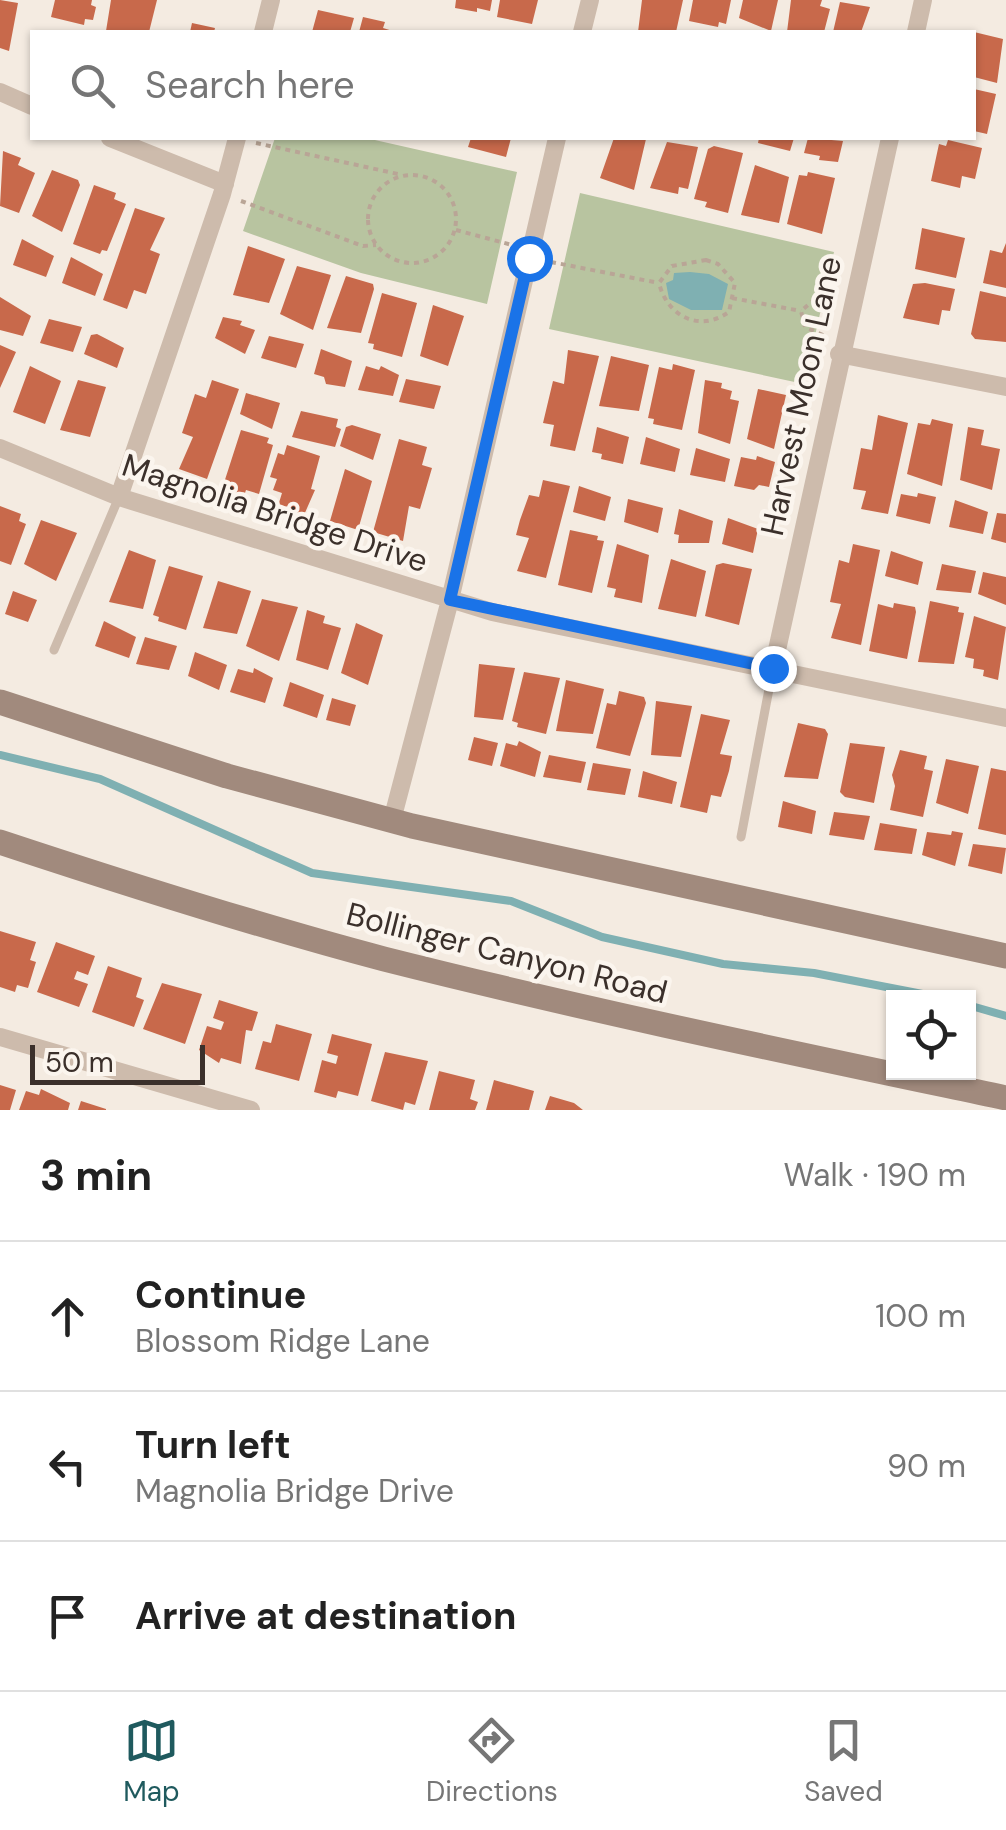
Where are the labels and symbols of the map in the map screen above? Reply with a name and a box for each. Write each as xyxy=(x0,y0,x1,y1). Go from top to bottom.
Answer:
route start xyxy=(507,236,553,282)
street label: Harvest Moon Lane xyxy=(751,253,851,539)
street label: Magnolia Bridge Drive xyxy=(117,444,433,582)
route end xyxy=(751,646,797,692)
street label: Bollinger Canyon Road xyxy=(342,893,672,1013)
scale bar xyxy=(30,1040,205,1084)

